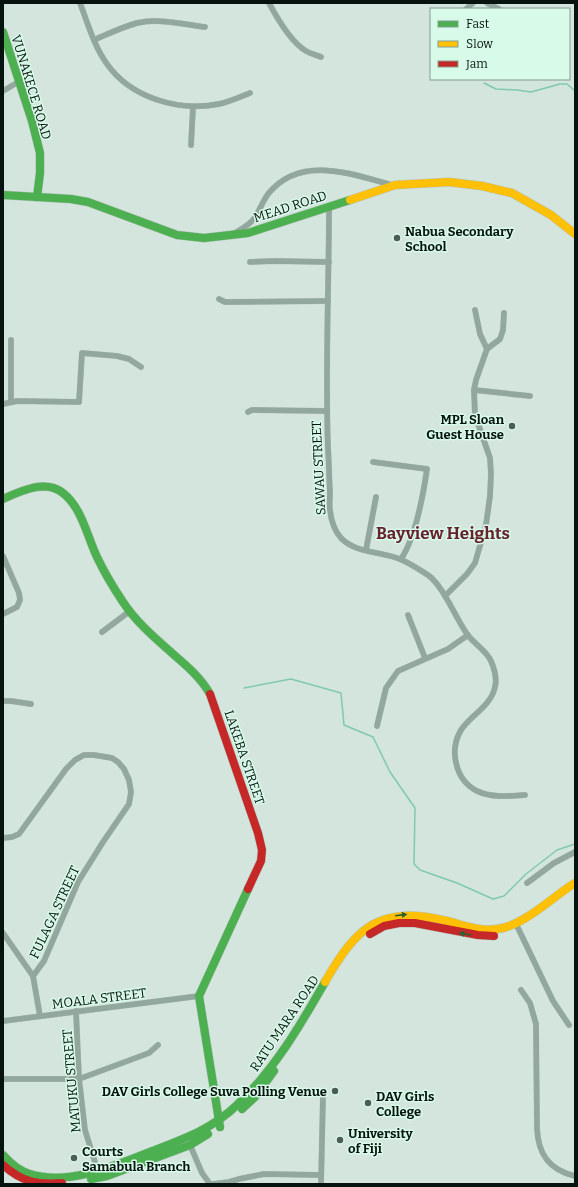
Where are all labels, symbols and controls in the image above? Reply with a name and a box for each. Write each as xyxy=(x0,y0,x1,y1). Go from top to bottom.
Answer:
legend xyxy=(430,8,570,80)
text: Fast xyxy=(466,17,490,31)
street label: VUNAKECE ROAD xyxy=(8,33,55,141)
text: Slow xyxy=(466,37,493,51)
text: Jam xyxy=(465,57,488,71)
street label: MEAD ROAD xyxy=(252,188,329,225)
place label: Nabua Secondary School xyxy=(405,224,514,254)
marker: Nabua Secondary School xyxy=(392,233,402,243)
place label: MPL Sloan Guest House xyxy=(426,412,505,442)
street label: SAWAU STREET xyxy=(309,420,328,516)
marker: MPL Sloan Guest House xyxy=(507,421,517,431)
district label: Bayview Heights xyxy=(376,523,510,544)
street label: LAKEBA STREET xyxy=(221,708,268,807)
street label: FULAGA STREET xyxy=(26,863,83,961)
one-way arrow xyxy=(395,912,407,919)
one-way arrow xyxy=(459,931,471,937)
street label: RATU MARA ROAD xyxy=(247,972,322,1074)
street label: MOALA STREET xyxy=(51,985,148,1012)
street label: MATUKU STREET xyxy=(59,1028,83,1133)
place label: DAV Girls College Suva Polling Venue xyxy=(102,1084,327,1099)
marker: DAV Girls College Suva Polling Venue xyxy=(330,1086,340,1096)
place label: DAV Girls College xyxy=(376,1089,434,1119)
marker: DAV Girls College xyxy=(363,1098,373,1108)
place label: University of Fiji xyxy=(348,1126,414,1157)
marker: University of Fiji xyxy=(335,1135,345,1145)
place label: Courts Samabula Branch xyxy=(82,1144,191,1174)
marker: Courts Samabula Branch xyxy=(69,1153,79,1163)

